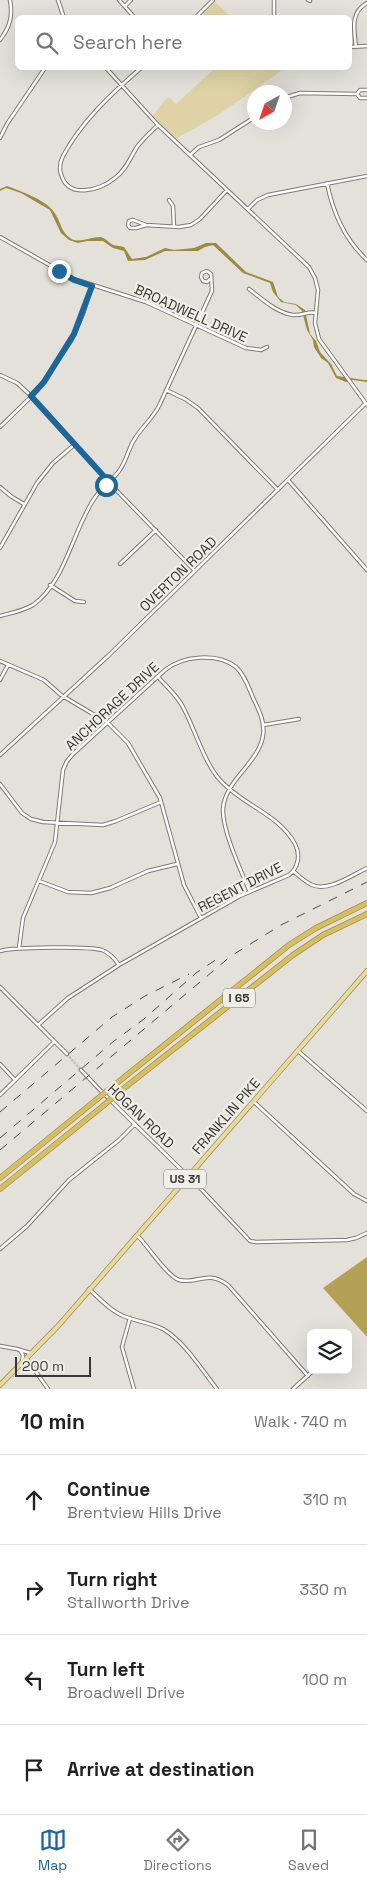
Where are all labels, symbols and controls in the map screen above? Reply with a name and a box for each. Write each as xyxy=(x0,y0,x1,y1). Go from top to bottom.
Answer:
search box xyxy=(15,15,352,70)
icon: search xyxy=(33,29,61,57)
text: Search here xyxy=(73,30,183,55)
north arrow xyxy=(247,85,292,130)
route end xyxy=(48,260,71,283)
street label: BROADWELL DRIVE xyxy=(132,280,251,346)
route start xyxy=(95,474,118,497)
street label: OVERTON ROAD xyxy=(136,533,220,615)
street label: ANCHORAGE DRIVE xyxy=(61,658,163,754)
street label: REGENT DRIVE xyxy=(195,858,285,916)
road number: I 65 xyxy=(223,988,255,1008)
street label: FRANKLIN PIKE xyxy=(188,1074,264,1158)
street label: HOGAN ROAD xyxy=(104,1080,178,1152)
road number: US 31 xyxy=(164,1170,206,1188)
map controls xyxy=(307,1329,352,1374)
button: layers xyxy=(307,1329,352,1374)
scale bar xyxy=(15,1354,91,1377)
text: 200 m xyxy=(22,1357,64,1375)
text: 10 min xyxy=(20,1408,85,1435)
text: Walk · 740 m xyxy=(254,1411,347,1432)
text: Continue xyxy=(67,1477,150,1502)
icon: ahead xyxy=(20,1486,48,1514)
text: 310 m xyxy=(303,1489,347,1510)
text: Brentview Hills Drive xyxy=(67,1502,222,1523)
text: Turn right xyxy=(67,1567,157,1592)
icon: right xyxy=(20,1576,48,1604)
text: 330 m xyxy=(300,1579,347,1600)
text: Stallworth Drive xyxy=(67,1592,189,1613)
text: Turn left xyxy=(67,1657,145,1682)
icon: left xyxy=(20,1666,48,1694)
text: 100 m xyxy=(302,1669,347,1690)
text: Broadwell Drive xyxy=(67,1682,185,1703)
icon: arrive xyxy=(20,1756,48,1784)
text: Arrive at destination xyxy=(67,1757,255,1782)
tab: Map xyxy=(38,1826,67,1874)
tab: Directions xyxy=(143,1826,212,1874)
tab: Saved xyxy=(288,1826,329,1874)

